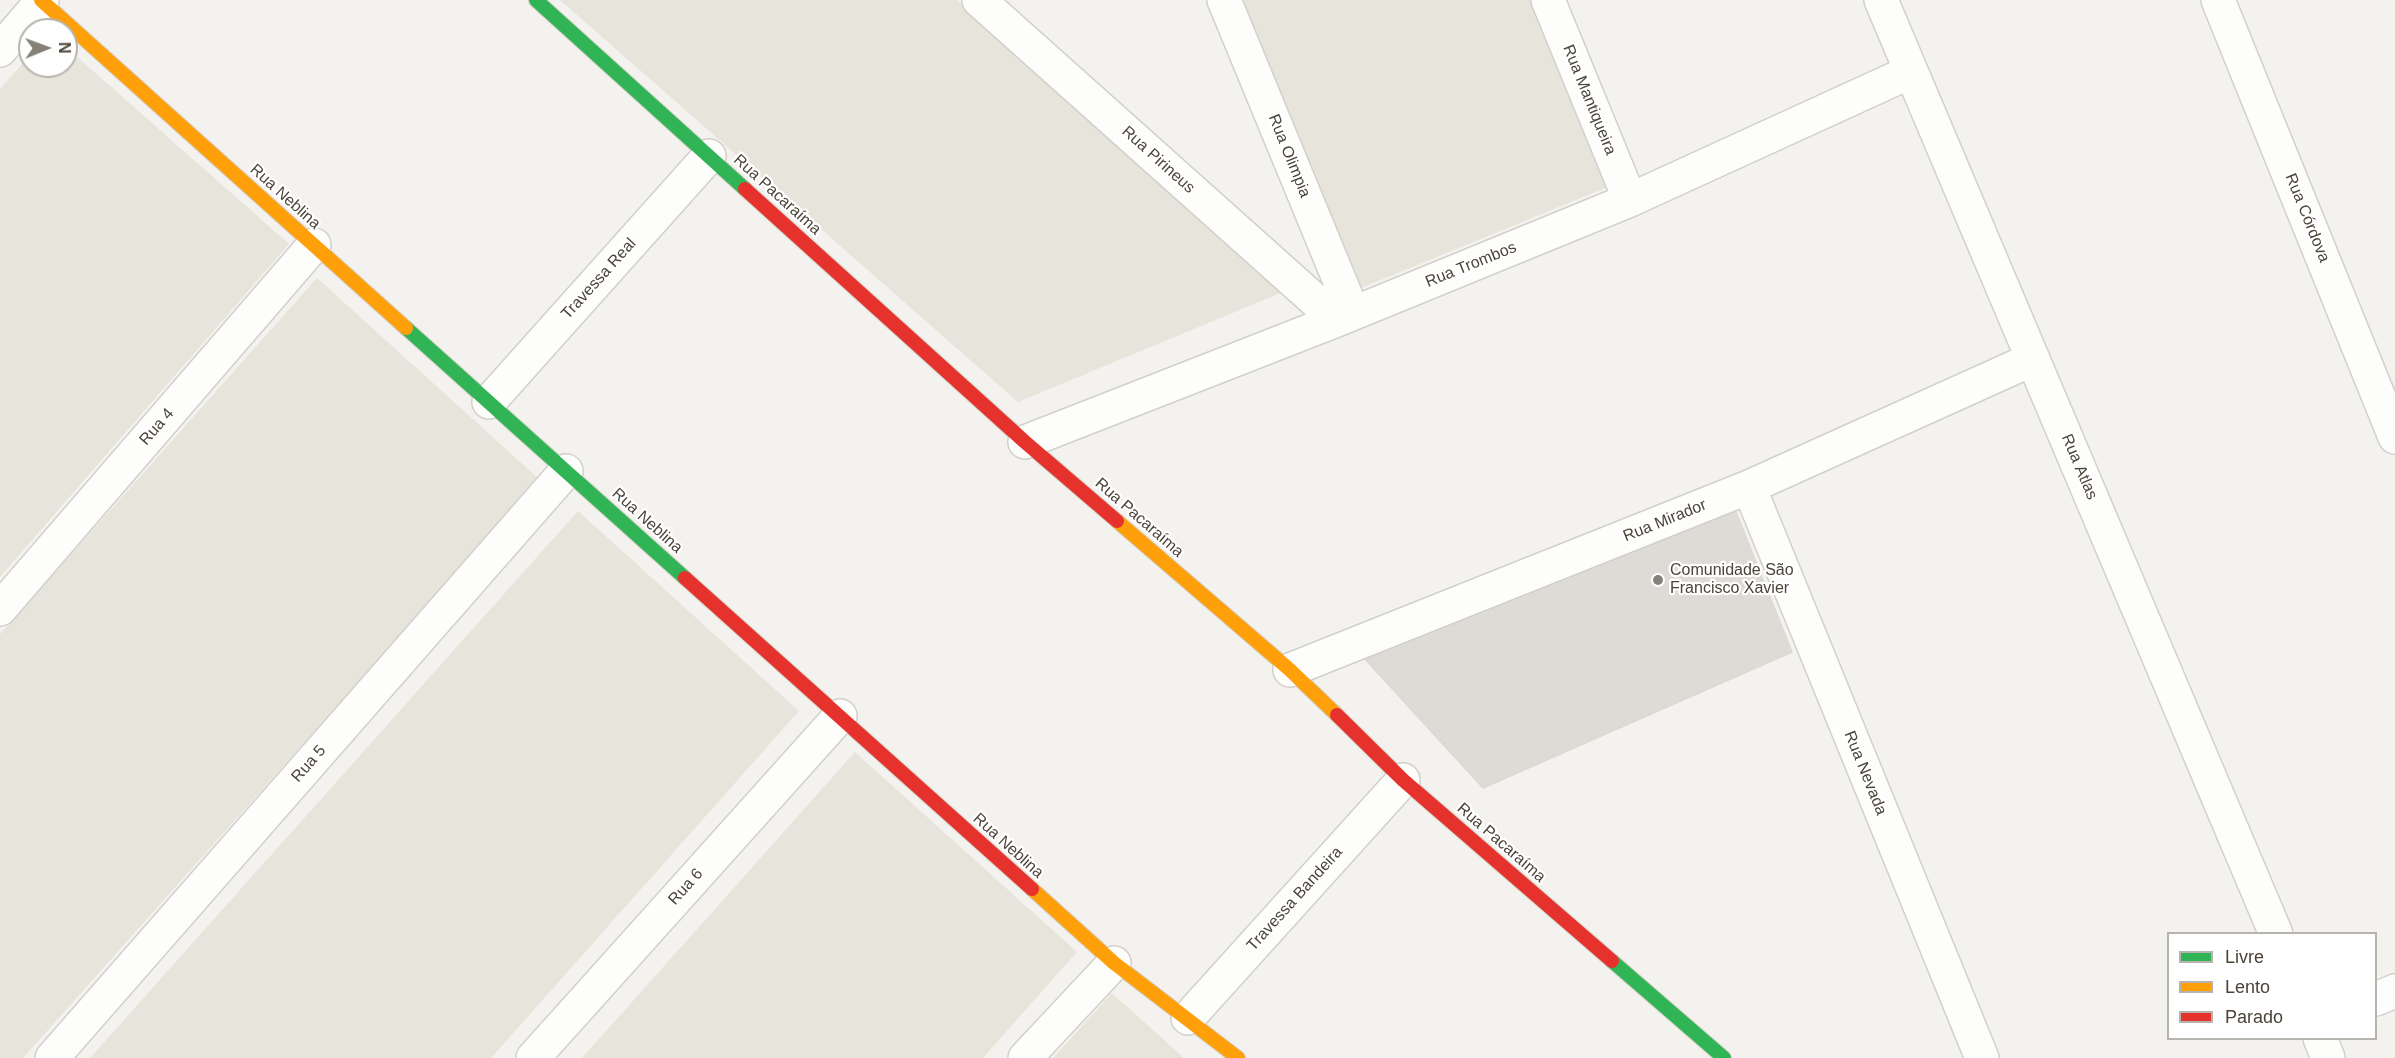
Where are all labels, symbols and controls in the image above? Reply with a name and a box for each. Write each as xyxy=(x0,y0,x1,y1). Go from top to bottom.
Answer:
north arrow xyxy=(18,18,78,78)
text: N xyxy=(56,42,73,54)
street label: Rua Mantiqueira xyxy=(1558,42,1620,158)
street label: Rua Olimpia xyxy=(1264,112,1314,200)
street label: Rua Pirineus xyxy=(1118,122,1198,198)
street label: Rua Pacaraíma xyxy=(729,151,825,239)
street label: Rua Neblina xyxy=(246,160,324,234)
street label: Rua Córdova xyxy=(2280,171,2334,265)
street label: Travessa Real xyxy=(558,234,640,324)
street label: Rua Trombos xyxy=(1423,238,1519,292)
street label: Rua 4 xyxy=(136,405,178,449)
street label: Rua Atlas xyxy=(2057,431,2101,503)
street label: Rua Pacaraíma xyxy=(1091,474,1187,562)
street label: Rua Neblina xyxy=(608,484,686,558)
street label: Rua Mirador xyxy=(1621,496,1709,546)
place label: Comunidade São Francisco Xavier xyxy=(1670,561,1794,599)
marker: Comunidade São Francisco Xavier xyxy=(1651,573,1665,587)
street label: Rua Nevada xyxy=(1839,728,1891,818)
street label: Rua 5 xyxy=(288,742,330,786)
street label: Rua Pacaraíma xyxy=(1453,799,1549,887)
street label: Rua Neblina xyxy=(969,809,1047,883)
street label: Travessa Bandeira xyxy=(1243,843,1347,955)
street label: Rua 6 xyxy=(665,865,707,909)
legend xyxy=(2167,932,2377,1040)
text: Livre xyxy=(2225,947,2264,967)
text: Lento xyxy=(2225,977,2270,997)
text: Parado xyxy=(2225,1007,2283,1027)

